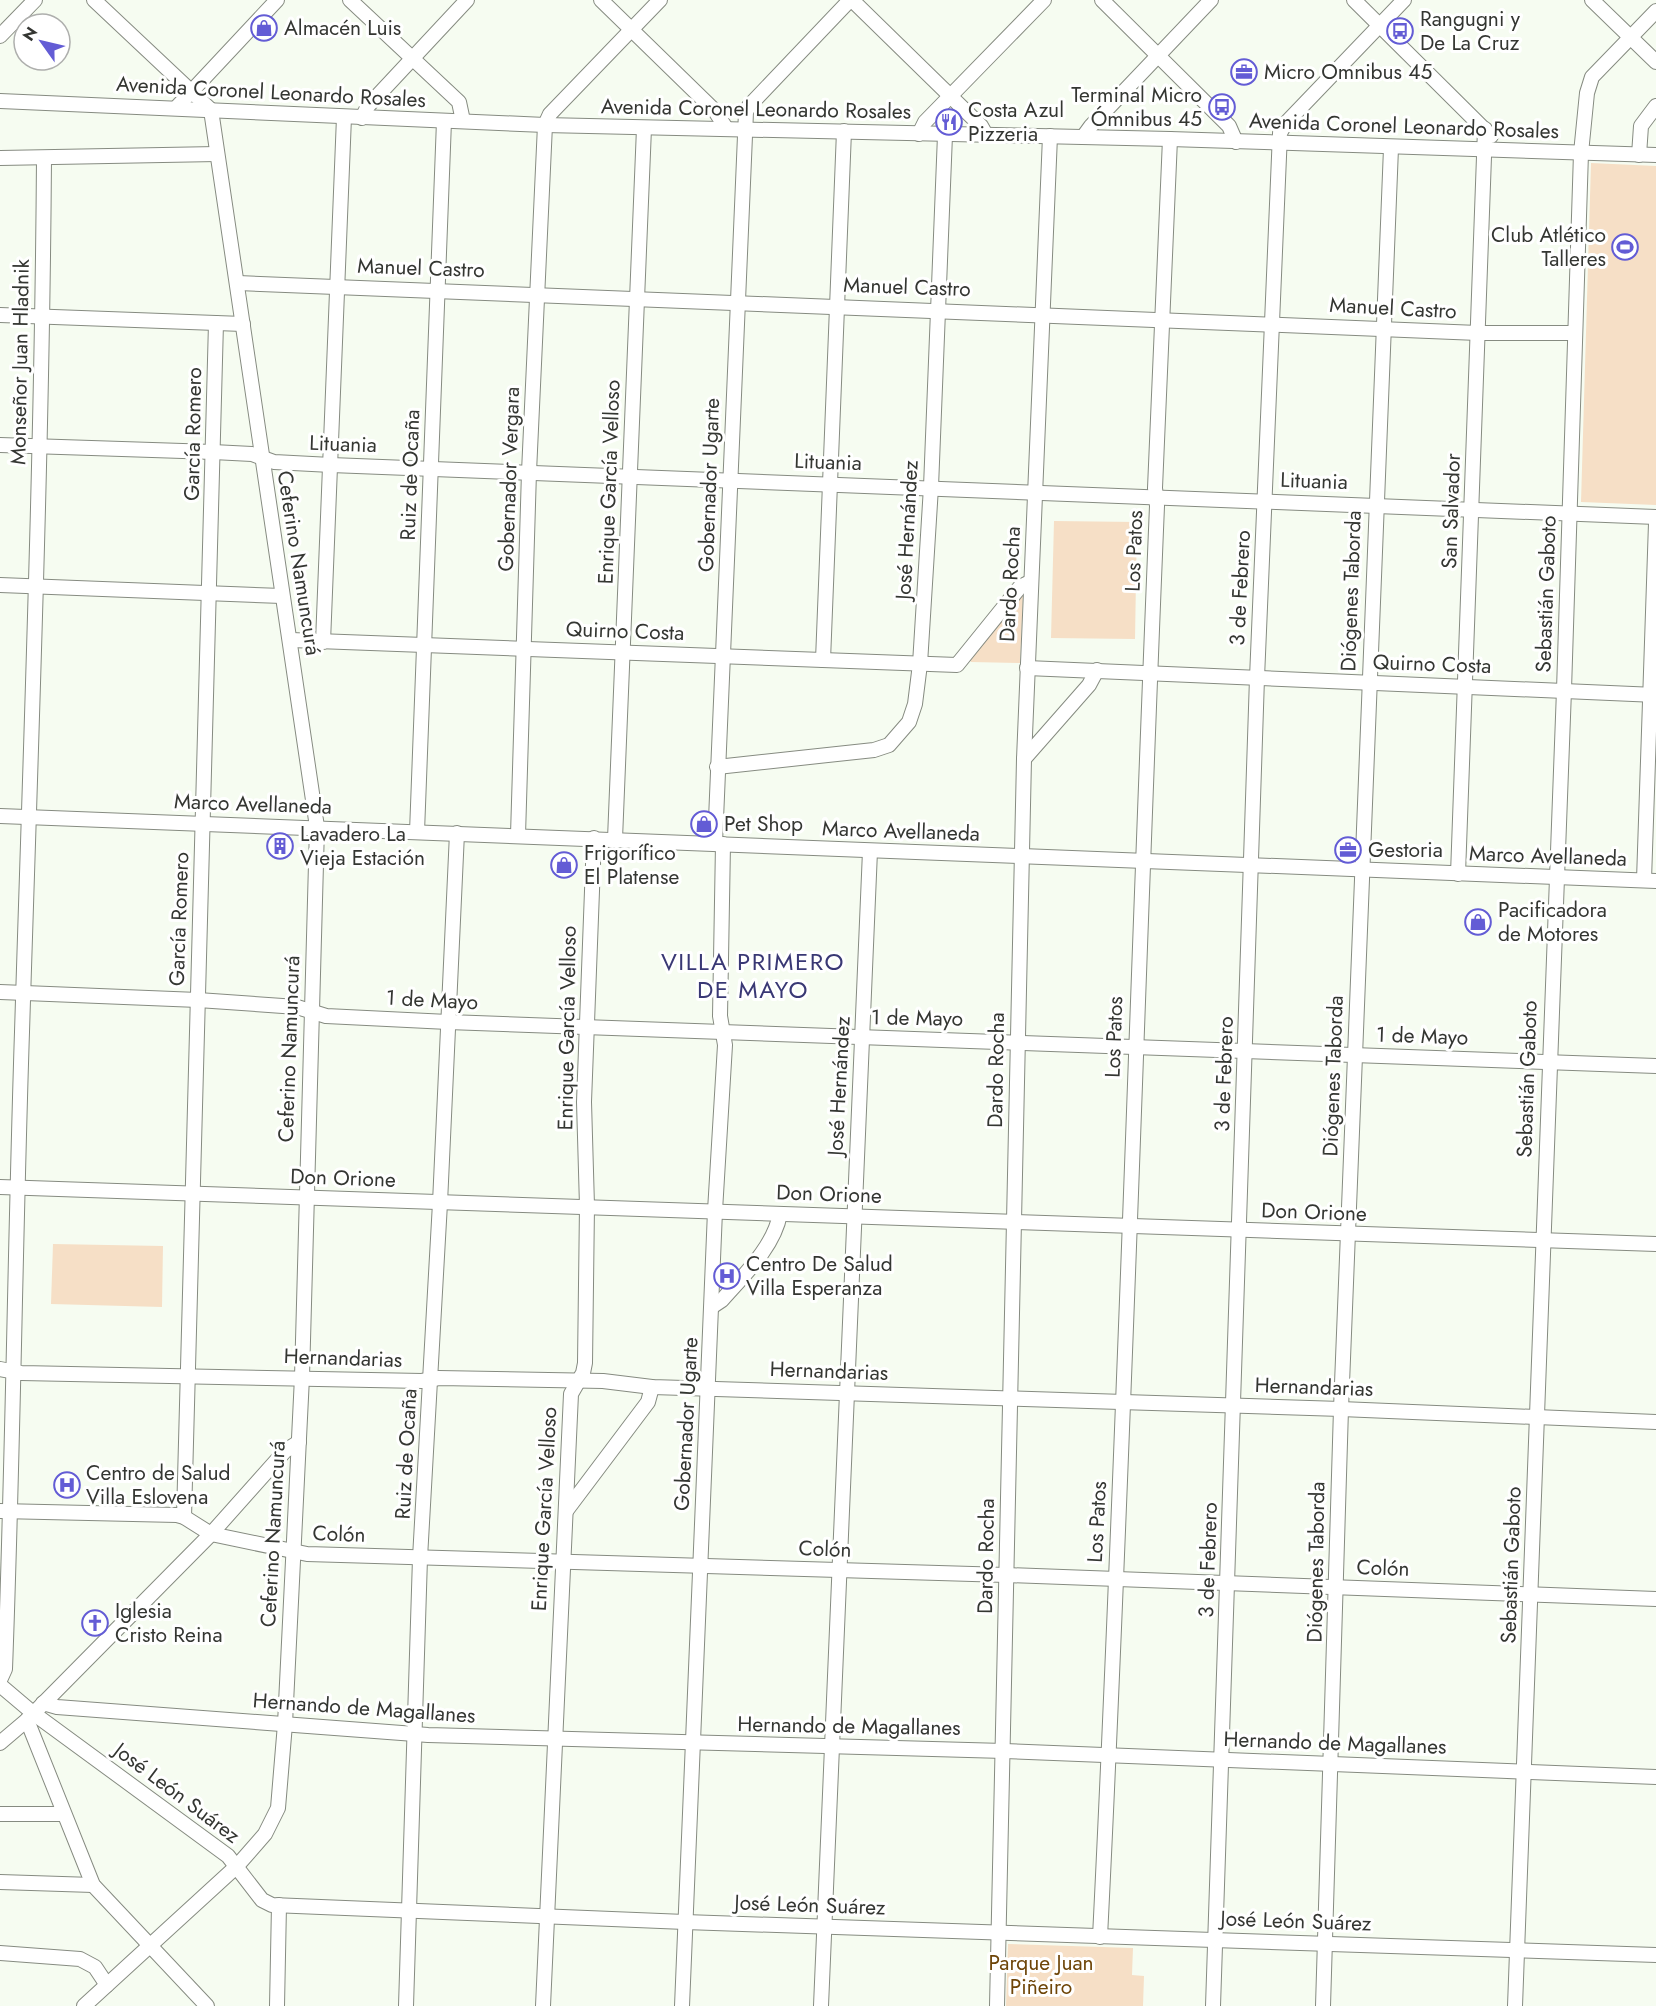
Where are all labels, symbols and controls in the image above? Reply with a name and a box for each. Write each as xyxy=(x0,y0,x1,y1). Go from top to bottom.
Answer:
place label: Rangugni y De La Cruz xyxy=(1420,4,1521,58)
north arrow xyxy=(12,12,72,72)
shop icon: Almacén Luis xyxy=(249,13,279,43)
place label: Almacén Luis xyxy=(284,13,401,43)
bus stop icon: Rangugni y De La Cruz xyxy=(1385,16,1415,46)
text: N xyxy=(17,22,43,46)
office icon: Micro Omnibus 45 xyxy=(1229,57,1259,87)
place label: Micro Omnibus 45 xyxy=(1264,57,1432,87)
street label: Avenida Coronel Leonardo Rosales xyxy=(115,69,427,115)
place label: Terminal Micro Ómnibus 45 xyxy=(1071,80,1202,134)
street label: Avenida Coronel Leonardo Rosales xyxy=(601,91,911,127)
bus stop icon: Terminal Micro Ómnibus 45 xyxy=(1207,92,1237,122)
place label: Costa Azul Pizzeria xyxy=(968,95,1064,149)
street label: Avenida Coronel Leonardo Rosales xyxy=(1248,106,1560,146)
restaurant icon: Costa Azul Pizzeria xyxy=(934,107,964,137)
place label: Club Atlético Talleres xyxy=(1491,220,1606,274)
sports icon: Club Atlético Talleres xyxy=(1610,232,1640,262)
street label: Manuel Castro xyxy=(357,251,485,285)
street label: Monseñor Juan Hladnik xyxy=(3,258,37,465)
street label: Manuel Castro xyxy=(843,270,971,304)
street label: Manuel Castro xyxy=(1329,290,1457,326)
street label: García Romero xyxy=(177,367,209,501)
street label: Enrique García Velloso xyxy=(590,379,628,585)
street label: Gobernador Vergara xyxy=(491,386,527,572)
street label: Gobernador Ugarte xyxy=(691,397,727,573)
street label: Ruiz de Ocaña xyxy=(393,409,427,541)
street label: Lituania xyxy=(309,428,377,460)
street label: Lituania xyxy=(794,446,862,478)
street label: San Salvador xyxy=(1434,452,1468,569)
street label: José Hernández xyxy=(888,459,926,603)
street label: Lituania xyxy=(1280,465,1348,497)
street label: Ceferino Namuncurá xyxy=(270,468,328,658)
street label: Los Patos xyxy=(1118,510,1150,592)
street label: Diógenes Taborda xyxy=(1333,510,1369,672)
street label: Sebastián Gaboto xyxy=(1528,515,1564,673)
street label: Dardo Rocha xyxy=(992,525,1028,643)
street label: 3 de Febrero xyxy=(1222,530,1258,646)
street label: Quirno Costa xyxy=(565,614,685,648)
street label: Quirno Costa xyxy=(1372,647,1492,681)
street label: Marco Avellaneda xyxy=(174,786,332,822)
shop icon: Pet Shop xyxy=(689,809,719,839)
place label: Pet Shop xyxy=(724,809,803,839)
street label: Marco Avellaneda xyxy=(822,813,980,849)
place label: Lavadero La Vieja Estación xyxy=(300,819,425,873)
building icon: Lavadero La Vieja Estación xyxy=(265,831,295,861)
office icon: Gestoria xyxy=(1333,835,1363,865)
place label: Gestoria xyxy=(1368,835,1443,865)
place label: Frigorífico El Platense xyxy=(584,838,679,892)
street label: Marco Avellaneda xyxy=(1469,838,1627,874)
shop icon: Frigorífico El Platense xyxy=(549,850,579,880)
street label: García Romero xyxy=(162,852,196,986)
place label: Pacificadora de Motores xyxy=(1498,895,1607,949)
shop icon: Pacificadora de Motores xyxy=(1463,907,1493,937)
street label: Enrique García Velloso xyxy=(550,925,584,1131)
district label: VILLA PRIMERO DE MAYO xyxy=(661,944,845,1007)
street label: Ceferino Namuncurá xyxy=(271,955,307,1143)
street label: 1 de Mayo xyxy=(385,983,479,1017)
street label: Diógenes Taborda xyxy=(1315,995,1351,1157)
street label: Los Patos xyxy=(1098,996,1130,1078)
street label: Sebastián Gaboto xyxy=(1509,1000,1545,1158)
street label: 1 de Mayo xyxy=(871,1002,963,1034)
street label: Dardo Rocha xyxy=(980,1012,1012,1128)
street label: José Hernández xyxy=(820,1015,858,1159)
street label: 3 de Febrero xyxy=(1207,1016,1241,1132)
street label: 1 de Mayo xyxy=(1375,1019,1469,1053)
street label: Don Orione xyxy=(290,1161,396,1195)
street label: Don Orione xyxy=(776,1177,882,1211)
street label: Don Orione xyxy=(1261,1195,1367,1229)
place label: Centro De Salud Villa Esperanza xyxy=(746,1249,893,1303)
hospital icon: Centro De Salud Villa Esperanza xyxy=(712,1261,742,1291)
street label: Gobernador Ugarte xyxy=(666,1336,706,1512)
street label: Hernandarias xyxy=(283,1341,403,1375)
street label: Hernandarias xyxy=(769,1354,889,1388)
street label: Hernandarias xyxy=(1254,1370,1374,1404)
street label: Ruiz de Ocaña xyxy=(388,1388,424,1520)
street label: Enrique García Velloso xyxy=(524,1406,564,1612)
street label: Ceferino Namuncurá xyxy=(253,1440,293,1628)
place label: Centro de Salud Villa Eslovena xyxy=(86,1458,230,1512)
hospital icon: Centro de Salud Villa Eslovena xyxy=(52,1470,82,1500)
street label: Los Patos xyxy=(1080,1480,1114,1564)
street label: Diógenes Taborda xyxy=(1300,1481,1332,1643)
street label: Sebastián Gaboto xyxy=(1493,1486,1529,1644)
street label: Dardo Rocha xyxy=(970,1498,1002,1614)
street label: 3 de Febrero xyxy=(1191,1502,1225,1618)
street label: Colón xyxy=(312,1518,366,1550)
street label: Colón xyxy=(798,1533,852,1565)
street label: Colón xyxy=(1356,1552,1410,1584)
place label: Iglesia Cristo Reina xyxy=(115,1596,222,1650)
church icon: Iglesia Cristo Reina xyxy=(80,1608,110,1638)
street label: Hernando de Magallanes xyxy=(252,1685,476,1731)
street label: Hernando de Magallanes xyxy=(737,1709,961,1743)
street label: Hernando de Magallanes xyxy=(1223,1724,1447,1762)
street label: José León Suárez xyxy=(105,1734,247,1851)
street label: José León Suárez xyxy=(731,1887,886,1923)
street label: José León Suárez xyxy=(1217,1903,1372,1939)
park label: Parque Juan Piñeiro xyxy=(988,1948,1094,2002)

